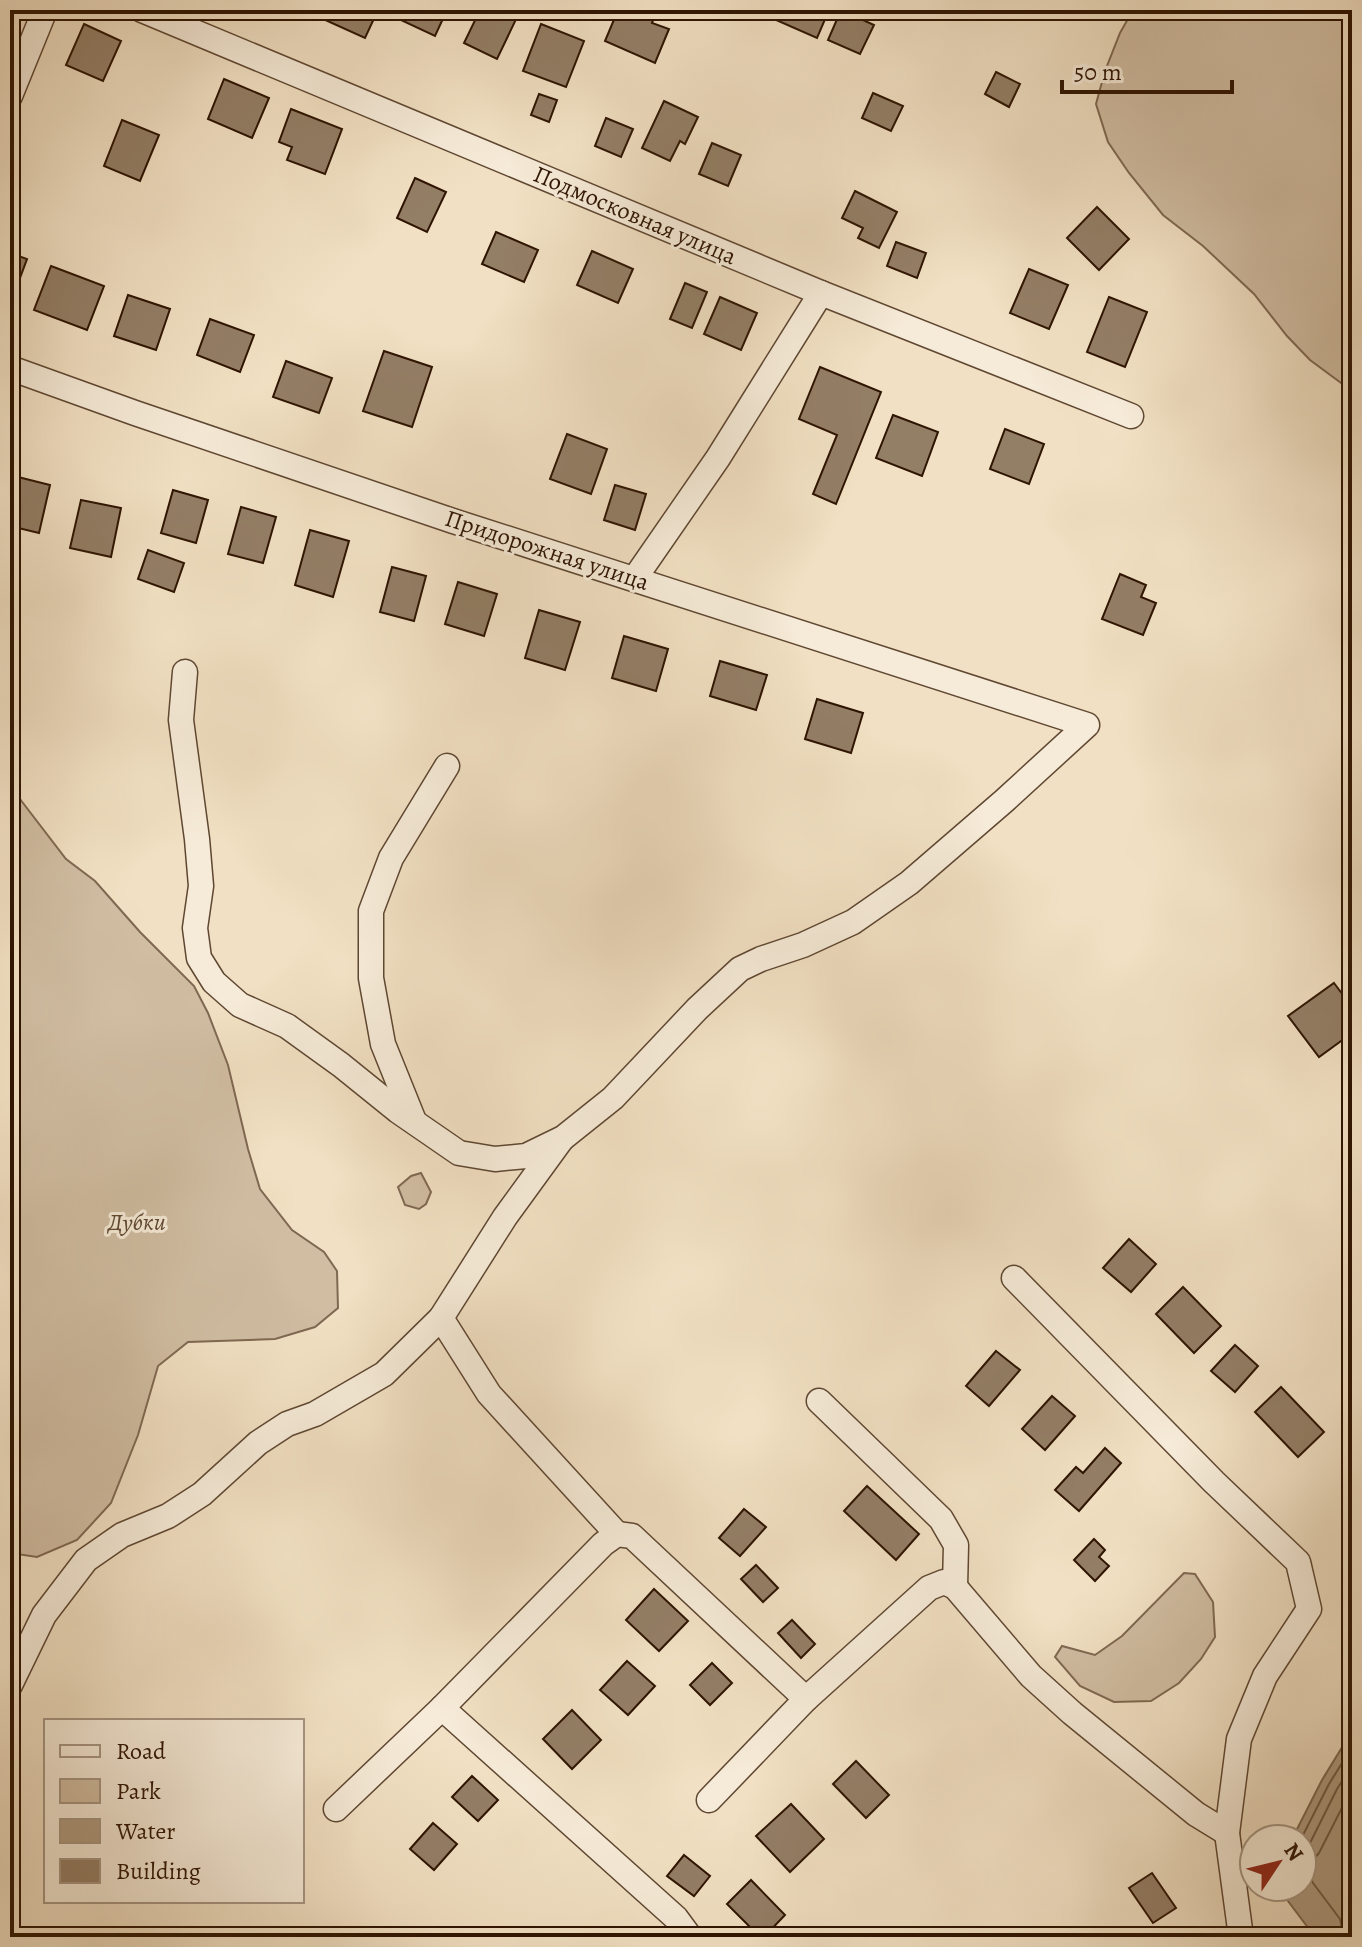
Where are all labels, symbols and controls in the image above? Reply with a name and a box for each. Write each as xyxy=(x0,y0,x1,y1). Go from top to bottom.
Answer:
scale bar xyxy=(1062,44,1232,94)
text: 50 m xyxy=(1074,56,1122,88)
street label: Подмосковная улица xyxy=(529,158,741,272)
street label: Придорожная улица xyxy=(441,502,653,598)
park label: Дубки xyxy=(106,1206,166,1238)
legend xyxy=(44,1719,304,1903)
text: Road xyxy=(116,1735,166,1767)
text: Park xyxy=(116,1775,161,1807)
text: Water xyxy=(115,1815,176,1847)
north arrow xyxy=(1238,1823,1318,1903)
text: N xyxy=(1277,1837,1310,1867)
text: Building xyxy=(116,1855,201,1887)

